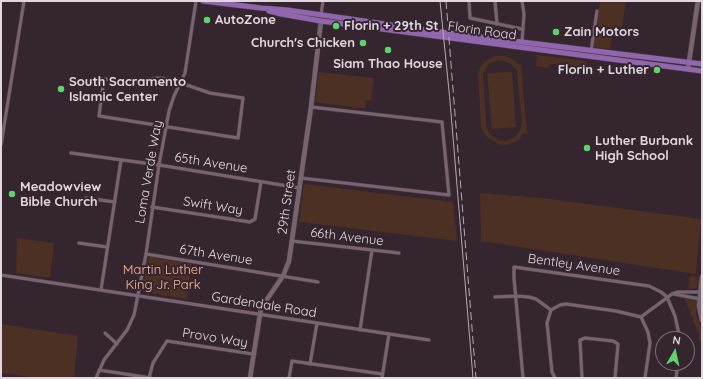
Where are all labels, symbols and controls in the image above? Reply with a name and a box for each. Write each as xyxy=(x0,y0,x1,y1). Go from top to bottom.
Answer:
place label: AutoZone xyxy=(215,12,276,28)
marker: AutoZone xyxy=(202,15,212,25)
place label: Florin + 29th St xyxy=(344,18,438,34)
street label: Florin Road xyxy=(447,18,517,44)
marker: Florin + 29th St xyxy=(331,21,341,31)
place label: Zain Motors xyxy=(564,24,639,40)
marker: Zain Motors xyxy=(551,27,561,37)
place label: Church's Chicken xyxy=(251,35,355,51)
marker: Church's Chicken xyxy=(358,38,368,48)
marker: Siam Thao House xyxy=(383,45,393,55)
place label: Siam Thao House xyxy=(333,56,443,72)
place label: Florin + Luther xyxy=(558,62,649,78)
marker: Florin + Luther xyxy=(652,65,662,75)
place label: South Sacramento Islamic Center xyxy=(69,74,186,105)
marker: South Sacramento Islamic Center xyxy=(56,84,66,94)
street label: Loma Verde Way xyxy=(132,119,166,225)
place label: Luther Burbank High School xyxy=(595,133,693,164)
marker: Luther Burbank High School xyxy=(582,143,592,153)
street label: 65th Avenue xyxy=(173,150,249,176)
street label: 29th Street xyxy=(275,169,299,235)
place label: Meadowview Bible Church xyxy=(20,179,101,210)
marker: Meadowview Bible Church xyxy=(7,189,17,199)
street label: Swift Way xyxy=(182,194,244,218)
street label: 66th Avenue xyxy=(309,225,385,249)
street label: 67th Avenue xyxy=(179,242,253,268)
street label: Bentley Avenue xyxy=(527,251,621,279)
park label: Martin Luther King Jr. Park xyxy=(123,262,203,293)
street label: Gardendale Road xyxy=(210,289,318,321)
street label: Provo Way xyxy=(181,325,249,351)
north arrow xyxy=(655,331,695,371)
text: N xyxy=(672,333,682,348)

